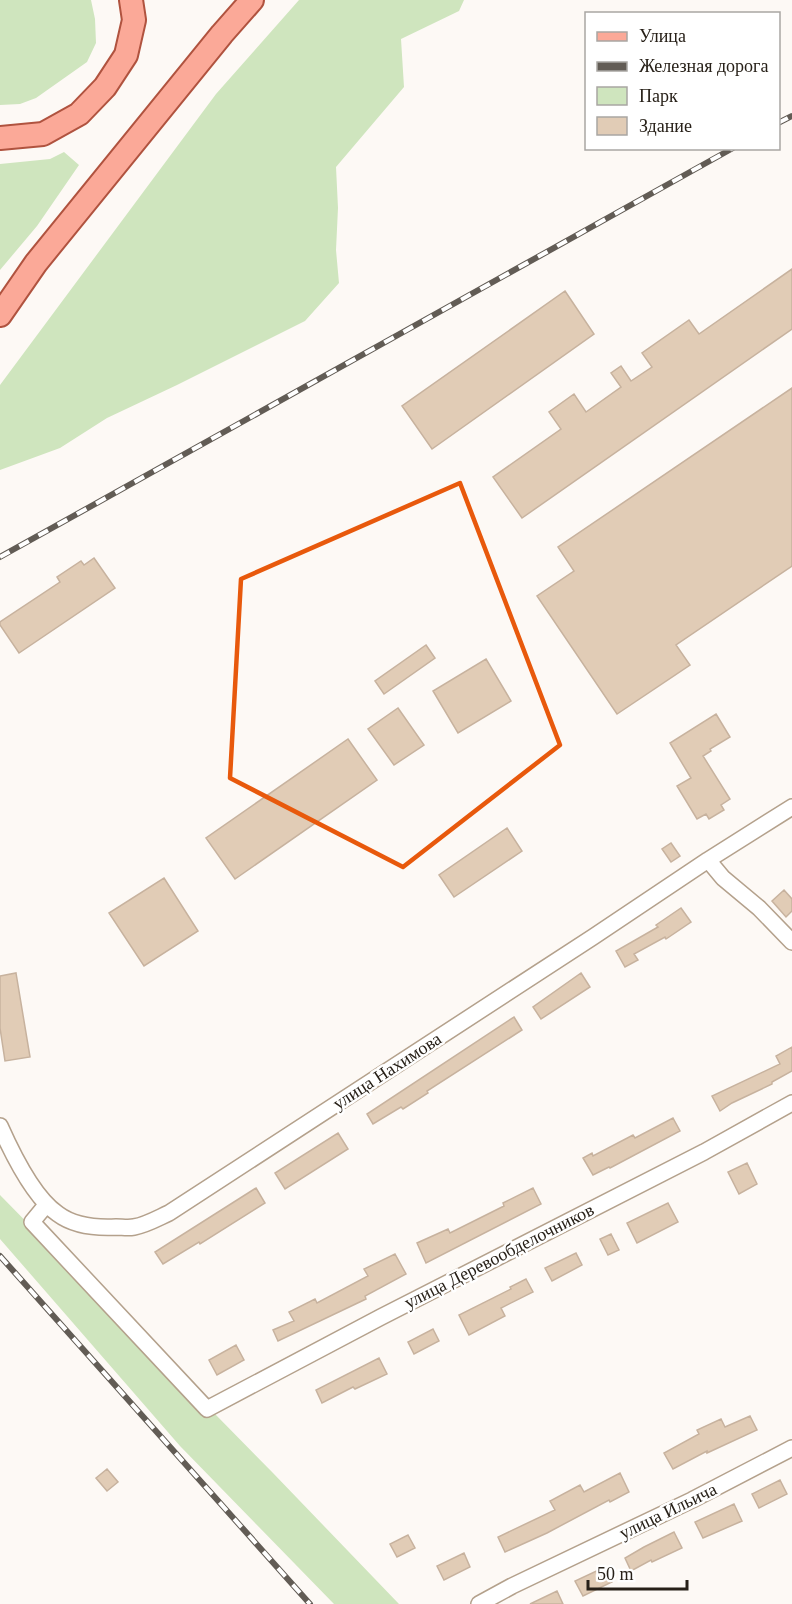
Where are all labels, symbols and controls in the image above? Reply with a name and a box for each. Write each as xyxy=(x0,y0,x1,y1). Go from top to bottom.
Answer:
legend xyxy=(585,12,780,150)
text: Улица xyxy=(639,26,686,46)
text: Железная дорога xyxy=(639,56,768,76)
text: Парк xyxy=(639,86,678,106)
text: Здание xyxy=(639,116,692,136)
street label: улица Нахимова xyxy=(329,1029,445,1113)
street label: улица Деревообделочников xyxy=(401,1199,597,1313)
street label: улица Ильича xyxy=(616,1479,720,1543)
scale bar xyxy=(588,1553,687,1591)
text: 50 m xyxy=(597,1564,634,1584)

